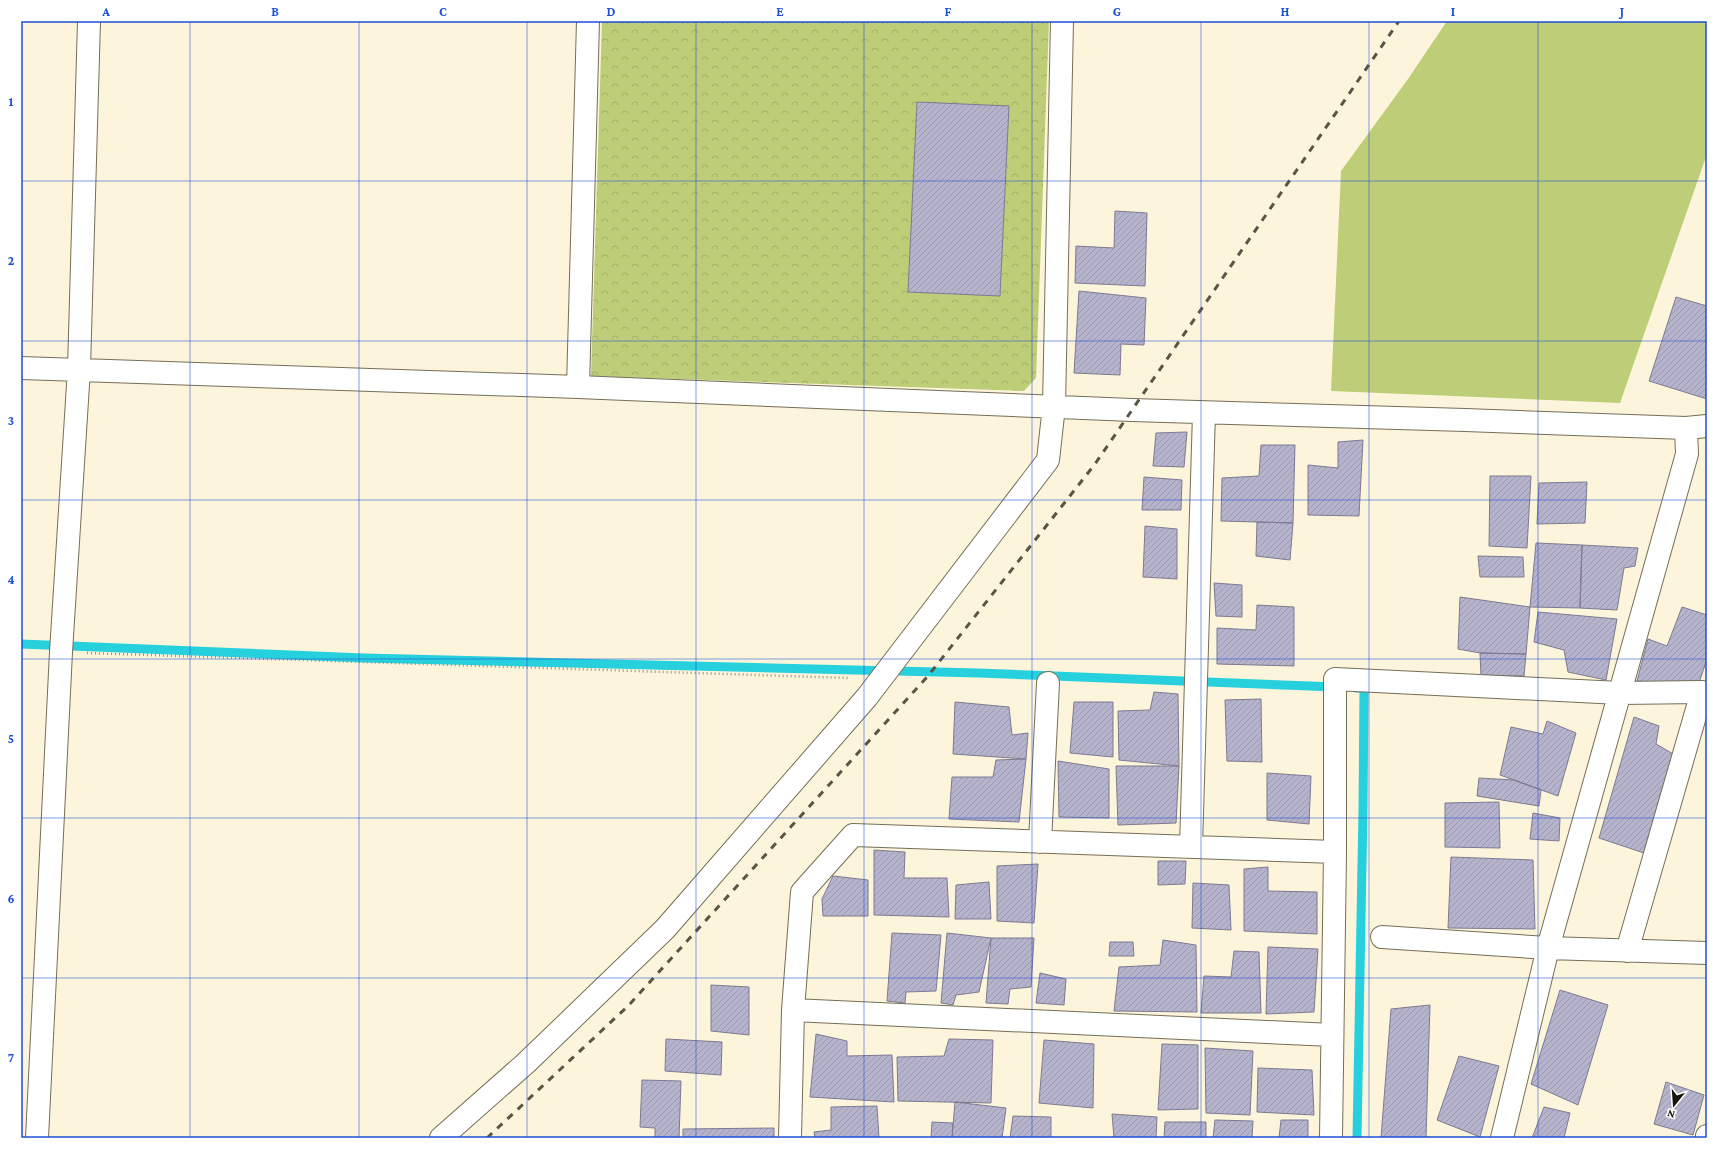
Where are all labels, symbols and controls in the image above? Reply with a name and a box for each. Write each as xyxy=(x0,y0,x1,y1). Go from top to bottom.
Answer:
text: A xyxy=(101,4,110,19)
text: B xyxy=(271,4,279,19)
text: C xyxy=(439,4,447,19)
text: D xyxy=(607,4,616,19)
text: E xyxy=(776,4,784,19)
text: F xyxy=(945,4,952,19)
text: G xyxy=(1113,4,1121,19)
text: H xyxy=(1281,4,1290,19)
text: I xyxy=(1451,4,1455,19)
text: J xyxy=(1618,4,1624,19)
text: 1 xyxy=(9,94,14,109)
text: 2 xyxy=(8,253,15,268)
text: 3 xyxy=(8,413,14,428)
text: 4 xyxy=(7,572,15,587)
text: 5 xyxy=(8,731,14,746)
text: 6 xyxy=(7,891,15,906)
text: 7 xyxy=(8,1050,14,1065)
north arrow xyxy=(1654,1085,1694,1125)
text: N xyxy=(1665,1108,1676,1121)

